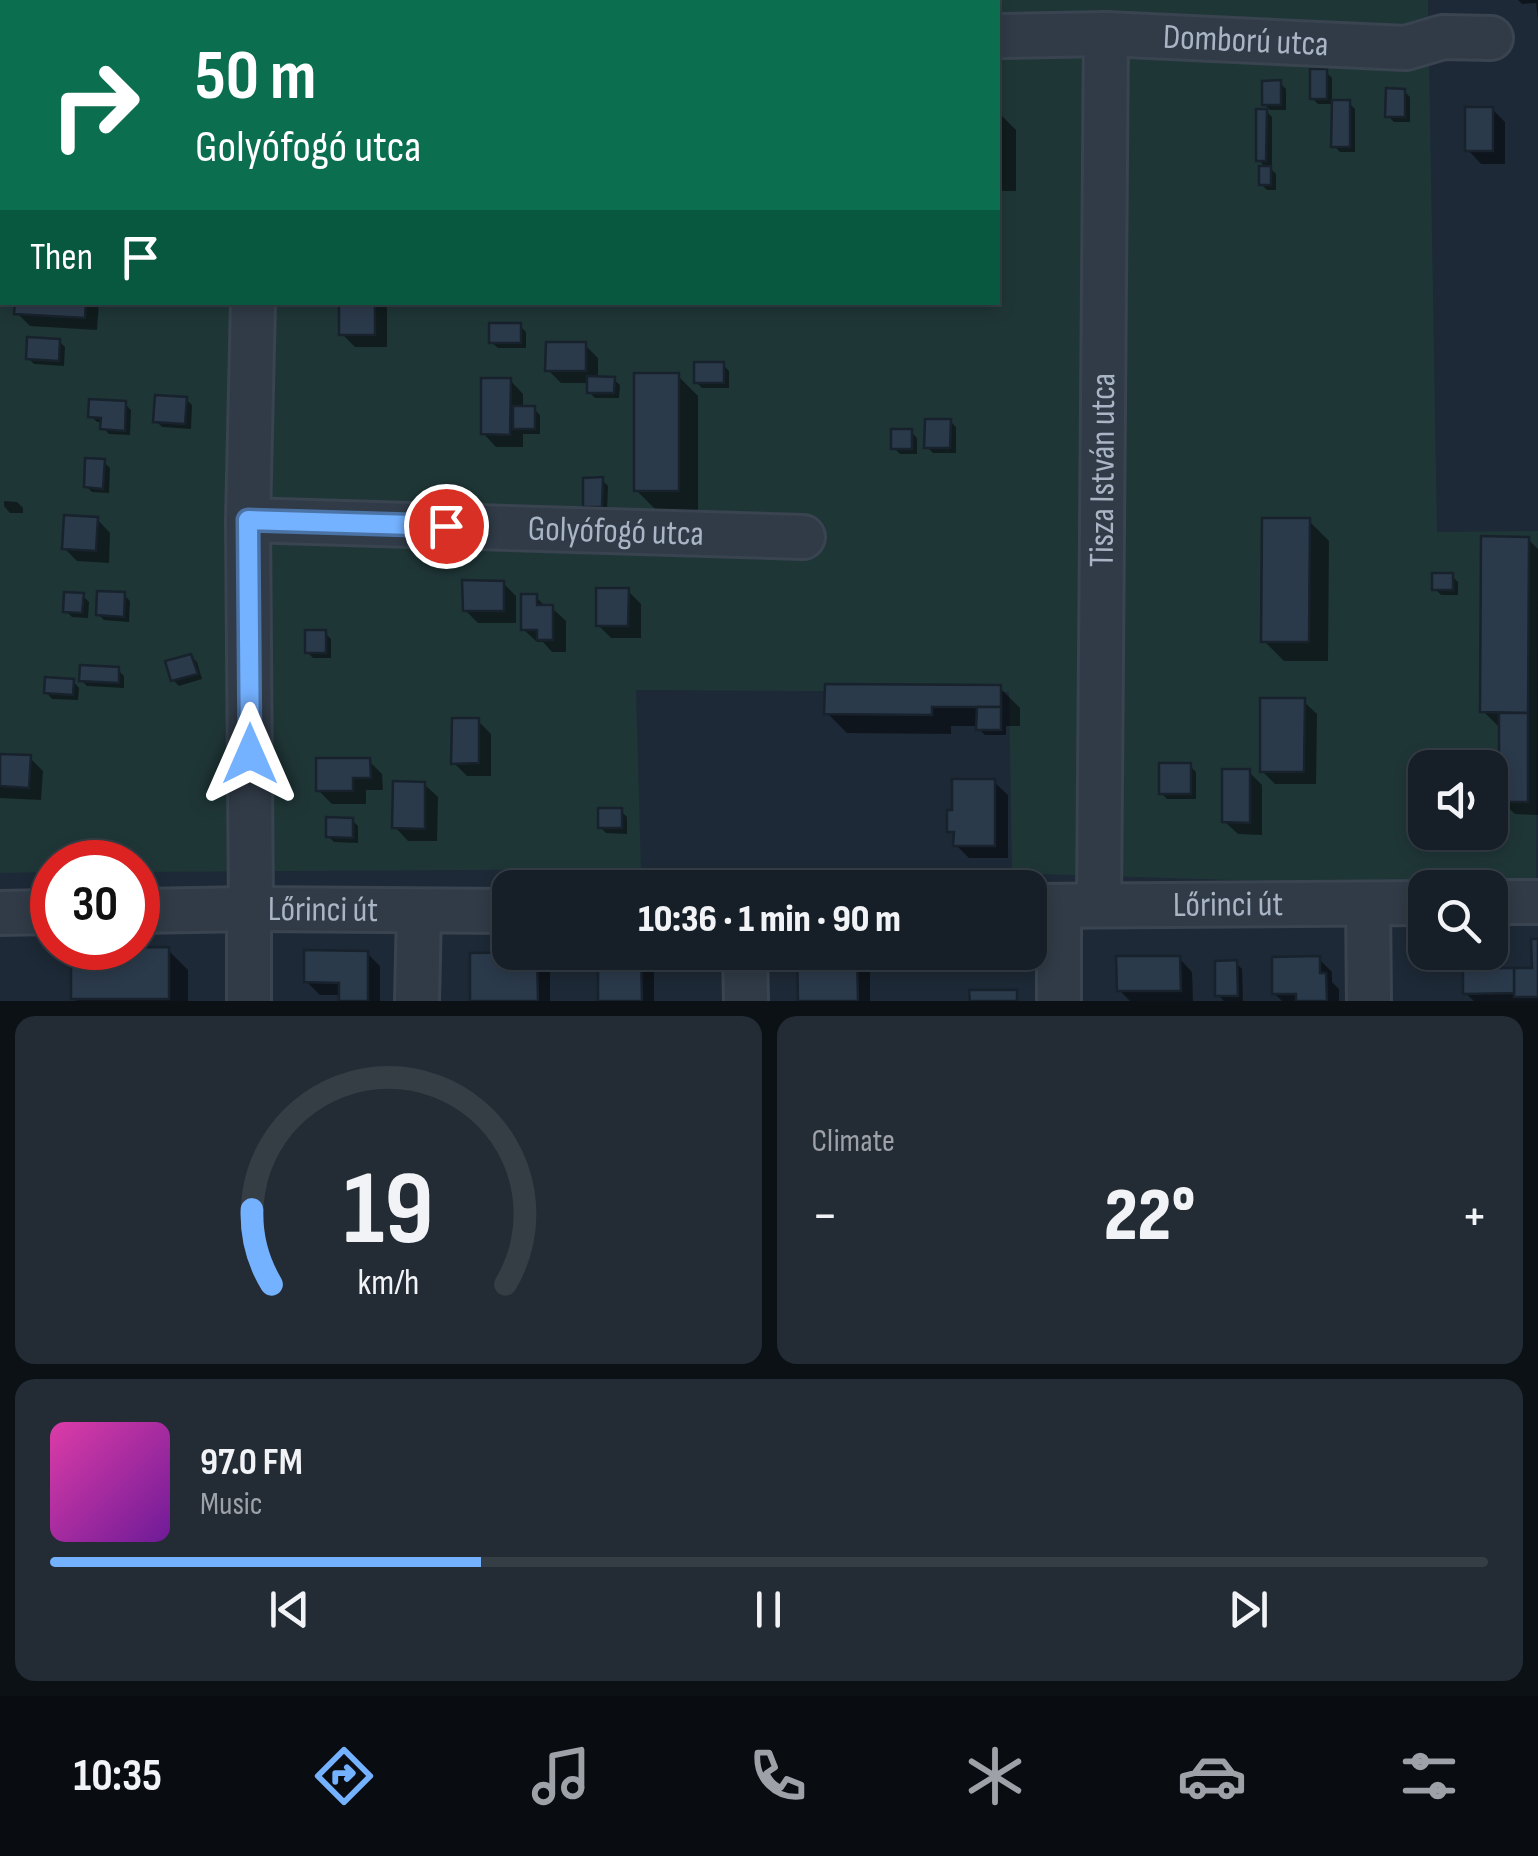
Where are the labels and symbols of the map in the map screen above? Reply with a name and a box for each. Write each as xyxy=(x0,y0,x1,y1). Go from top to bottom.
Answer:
street label: Domború utca xyxy=(1162,15,1330,66)
street label: Tisza István utca xyxy=(1080,373,1125,567)
pin xyxy=(404,484,489,569)
street label: Golyófogó utca xyxy=(527,507,704,555)
position arrow xyxy=(198,702,302,806)
speed limit sign: 30 xyxy=(30,840,160,970)
street label: Lőrinci út xyxy=(1173,883,1283,926)
street label: Lőrinci út xyxy=(268,888,378,931)

